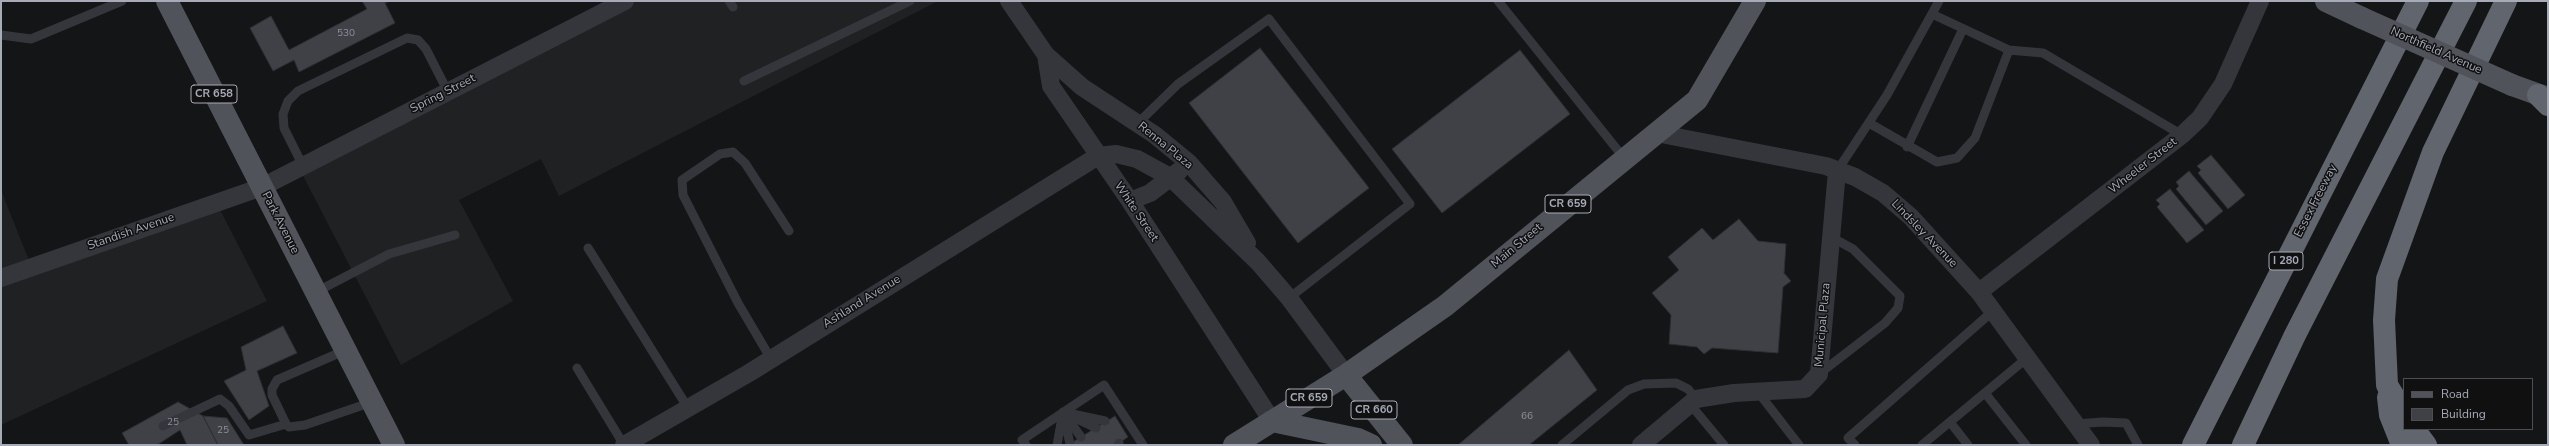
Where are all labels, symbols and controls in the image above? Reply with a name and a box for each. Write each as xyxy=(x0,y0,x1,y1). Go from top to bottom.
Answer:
street label: Northfield Avenue xyxy=(2388,24,2484,78)
house number: 530 xyxy=(337,28,355,40)
street label: Spring Street xyxy=(408,71,478,117)
road number: CR 658 xyxy=(191,85,237,103)
street label: Renna Plaza xyxy=(1135,119,1195,173)
street label: Wheeler Street xyxy=(2106,135,2180,197)
street label: Essex Freeway xyxy=(2291,162,2341,240)
street label: White Street xyxy=(1111,179,1161,245)
street label: Park Avenue xyxy=(258,189,302,257)
road number: CR 659 xyxy=(1545,195,1591,213)
street label: Lindsley Avenue xyxy=(1888,197,1960,271)
street label: Standish Avenue xyxy=(86,210,176,254)
street label: Main Street xyxy=(1489,221,1545,271)
road number: I 280 xyxy=(2269,252,2303,270)
street label: Ashland Avenue xyxy=(820,272,904,332)
street label: Municipal Plaza xyxy=(1812,282,1834,368)
legend xyxy=(2403,378,2533,430)
text: Road xyxy=(2441,386,2469,402)
road number: CR 659 xyxy=(1286,389,1332,407)
road number: CR 660 xyxy=(1351,401,1397,419)
text: Building xyxy=(2441,406,2486,422)
house number: 66 xyxy=(1521,411,1533,423)
house number: 25 xyxy=(167,417,179,429)
house number: 25 xyxy=(217,425,229,437)

